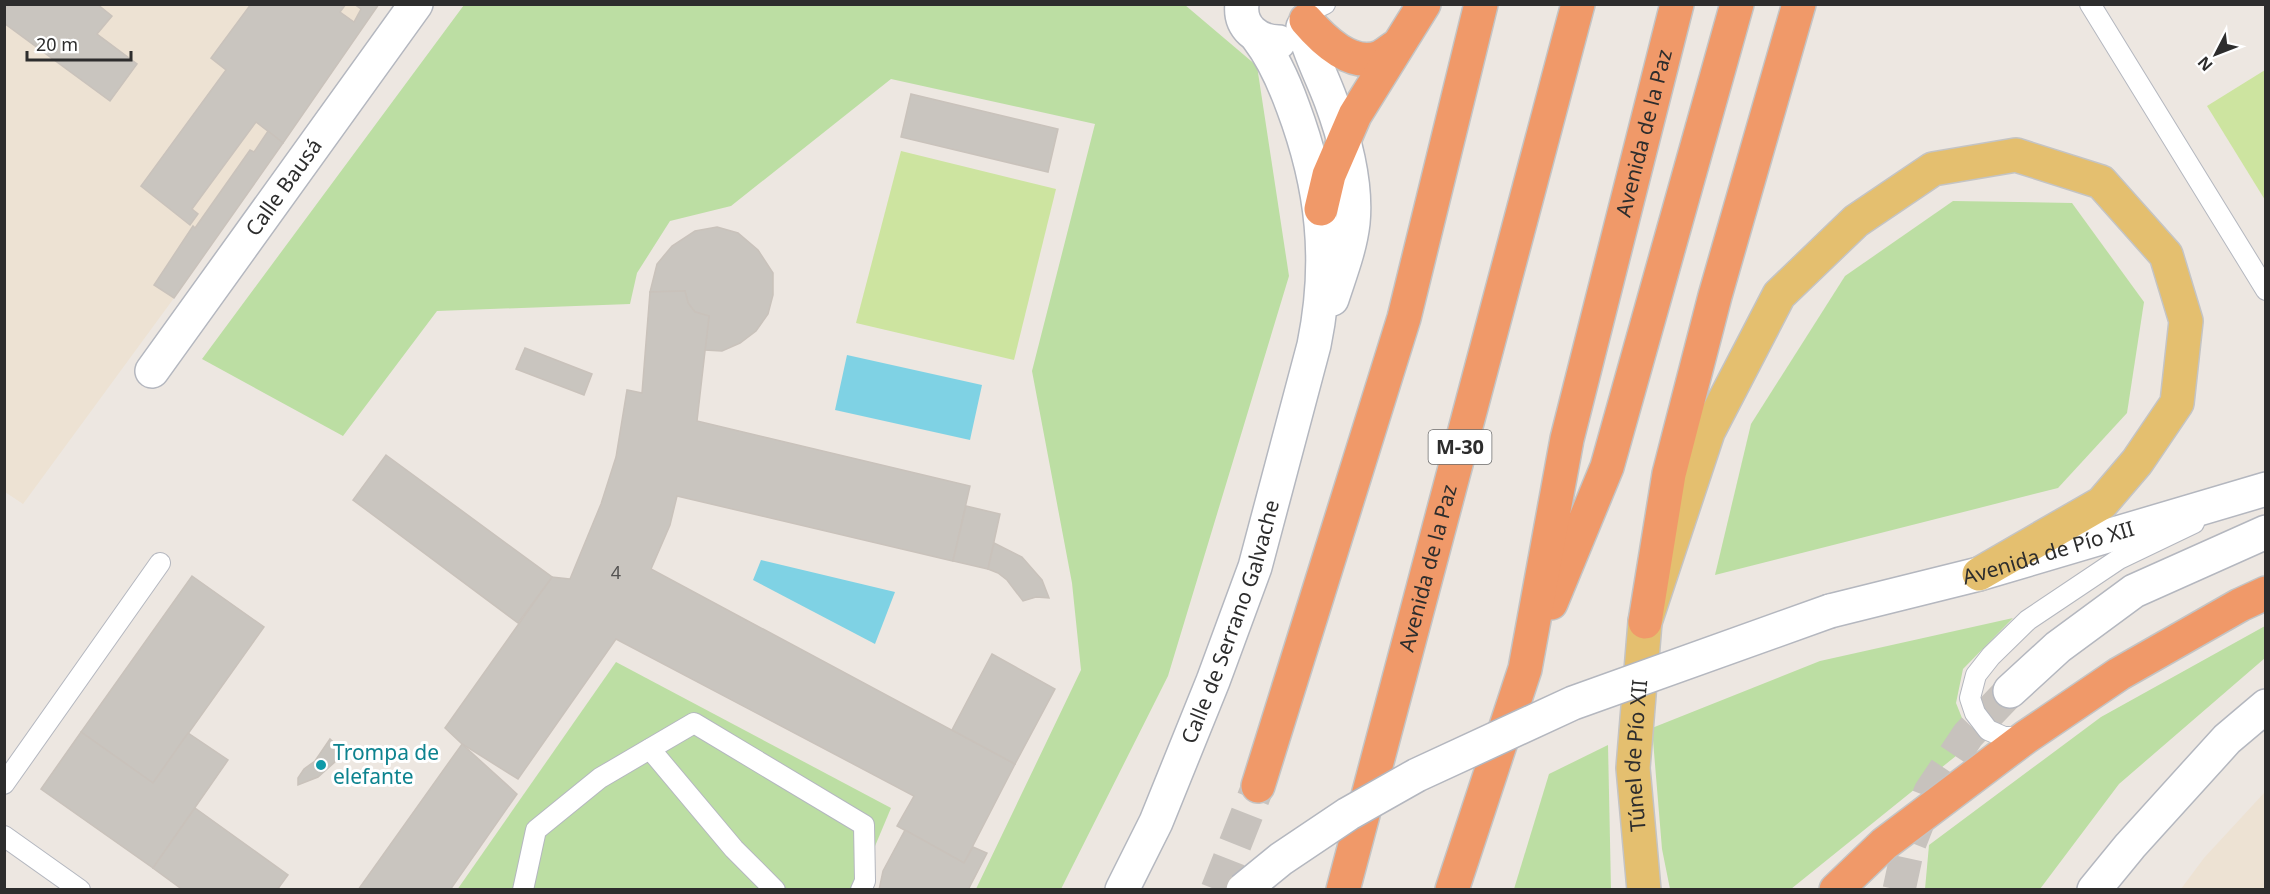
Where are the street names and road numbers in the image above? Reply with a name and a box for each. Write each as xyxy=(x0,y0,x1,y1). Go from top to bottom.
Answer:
street label: Avenida de la Paz xyxy=(1609,46,1678,220)
street label: Calle Bausá xyxy=(239,133,328,241)
road number: M-30 xyxy=(1428,430,1492,464)
street label: Avenida de la Paz xyxy=(1392,481,1463,655)
street label: Calle de Serrano Galvache xyxy=(1174,497,1285,747)
street label: Avenida de Pío XII xyxy=(1960,514,2137,591)
street label: Túnel de Pío XII xyxy=(1618,678,1653,833)

